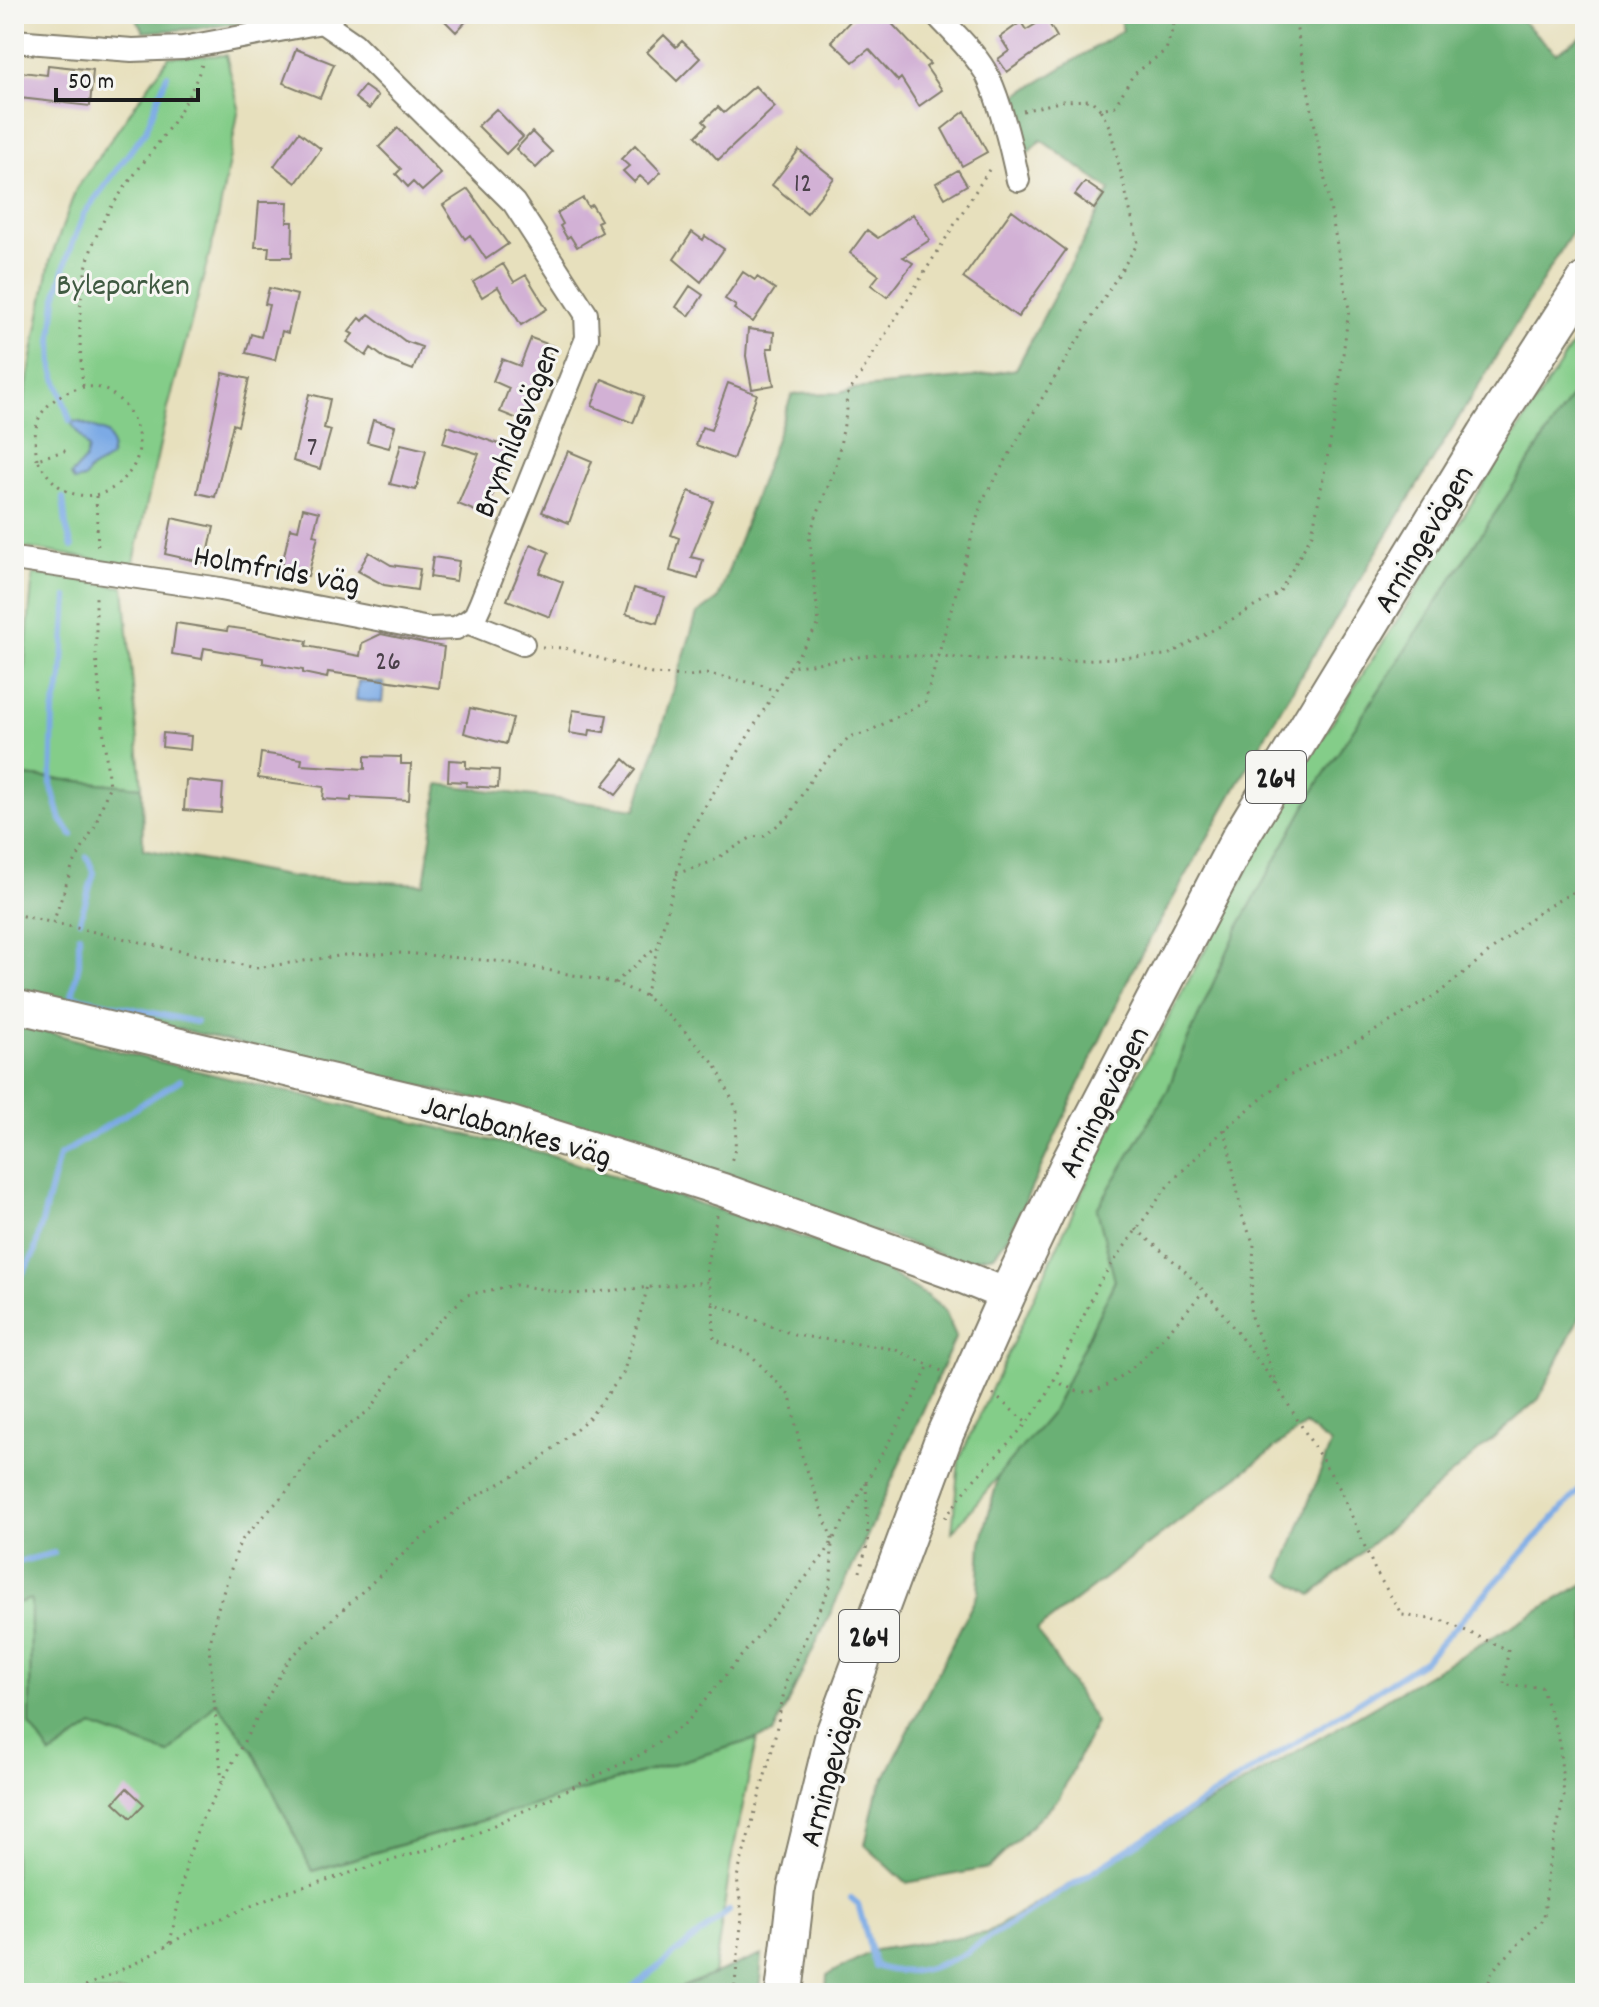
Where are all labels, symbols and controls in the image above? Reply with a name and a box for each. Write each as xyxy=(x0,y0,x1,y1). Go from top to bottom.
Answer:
scale bar xyxy=(56,52,198,102)
text: 50 m xyxy=(68,66,114,100)
house number: 12 xyxy=(794,166,812,206)
park label: Byleparken xyxy=(56,265,190,311)
street label: Brynhildsvägen xyxy=(464,338,575,526)
house number: 7 xyxy=(307,430,317,470)
street label: Arningevägen xyxy=(1364,458,1489,623)
street label: Holmfrids väg xyxy=(189,536,363,610)
house number: 26 xyxy=(375,644,401,684)
road number: 264 xyxy=(1246,751,1306,803)
street label: Arningevägen xyxy=(1048,1019,1164,1187)
street label: Jarlabankes väg xyxy=(415,1085,616,1183)
road number: 264 xyxy=(839,1610,899,1662)
street label: Arningevägen xyxy=(790,1682,880,1853)

